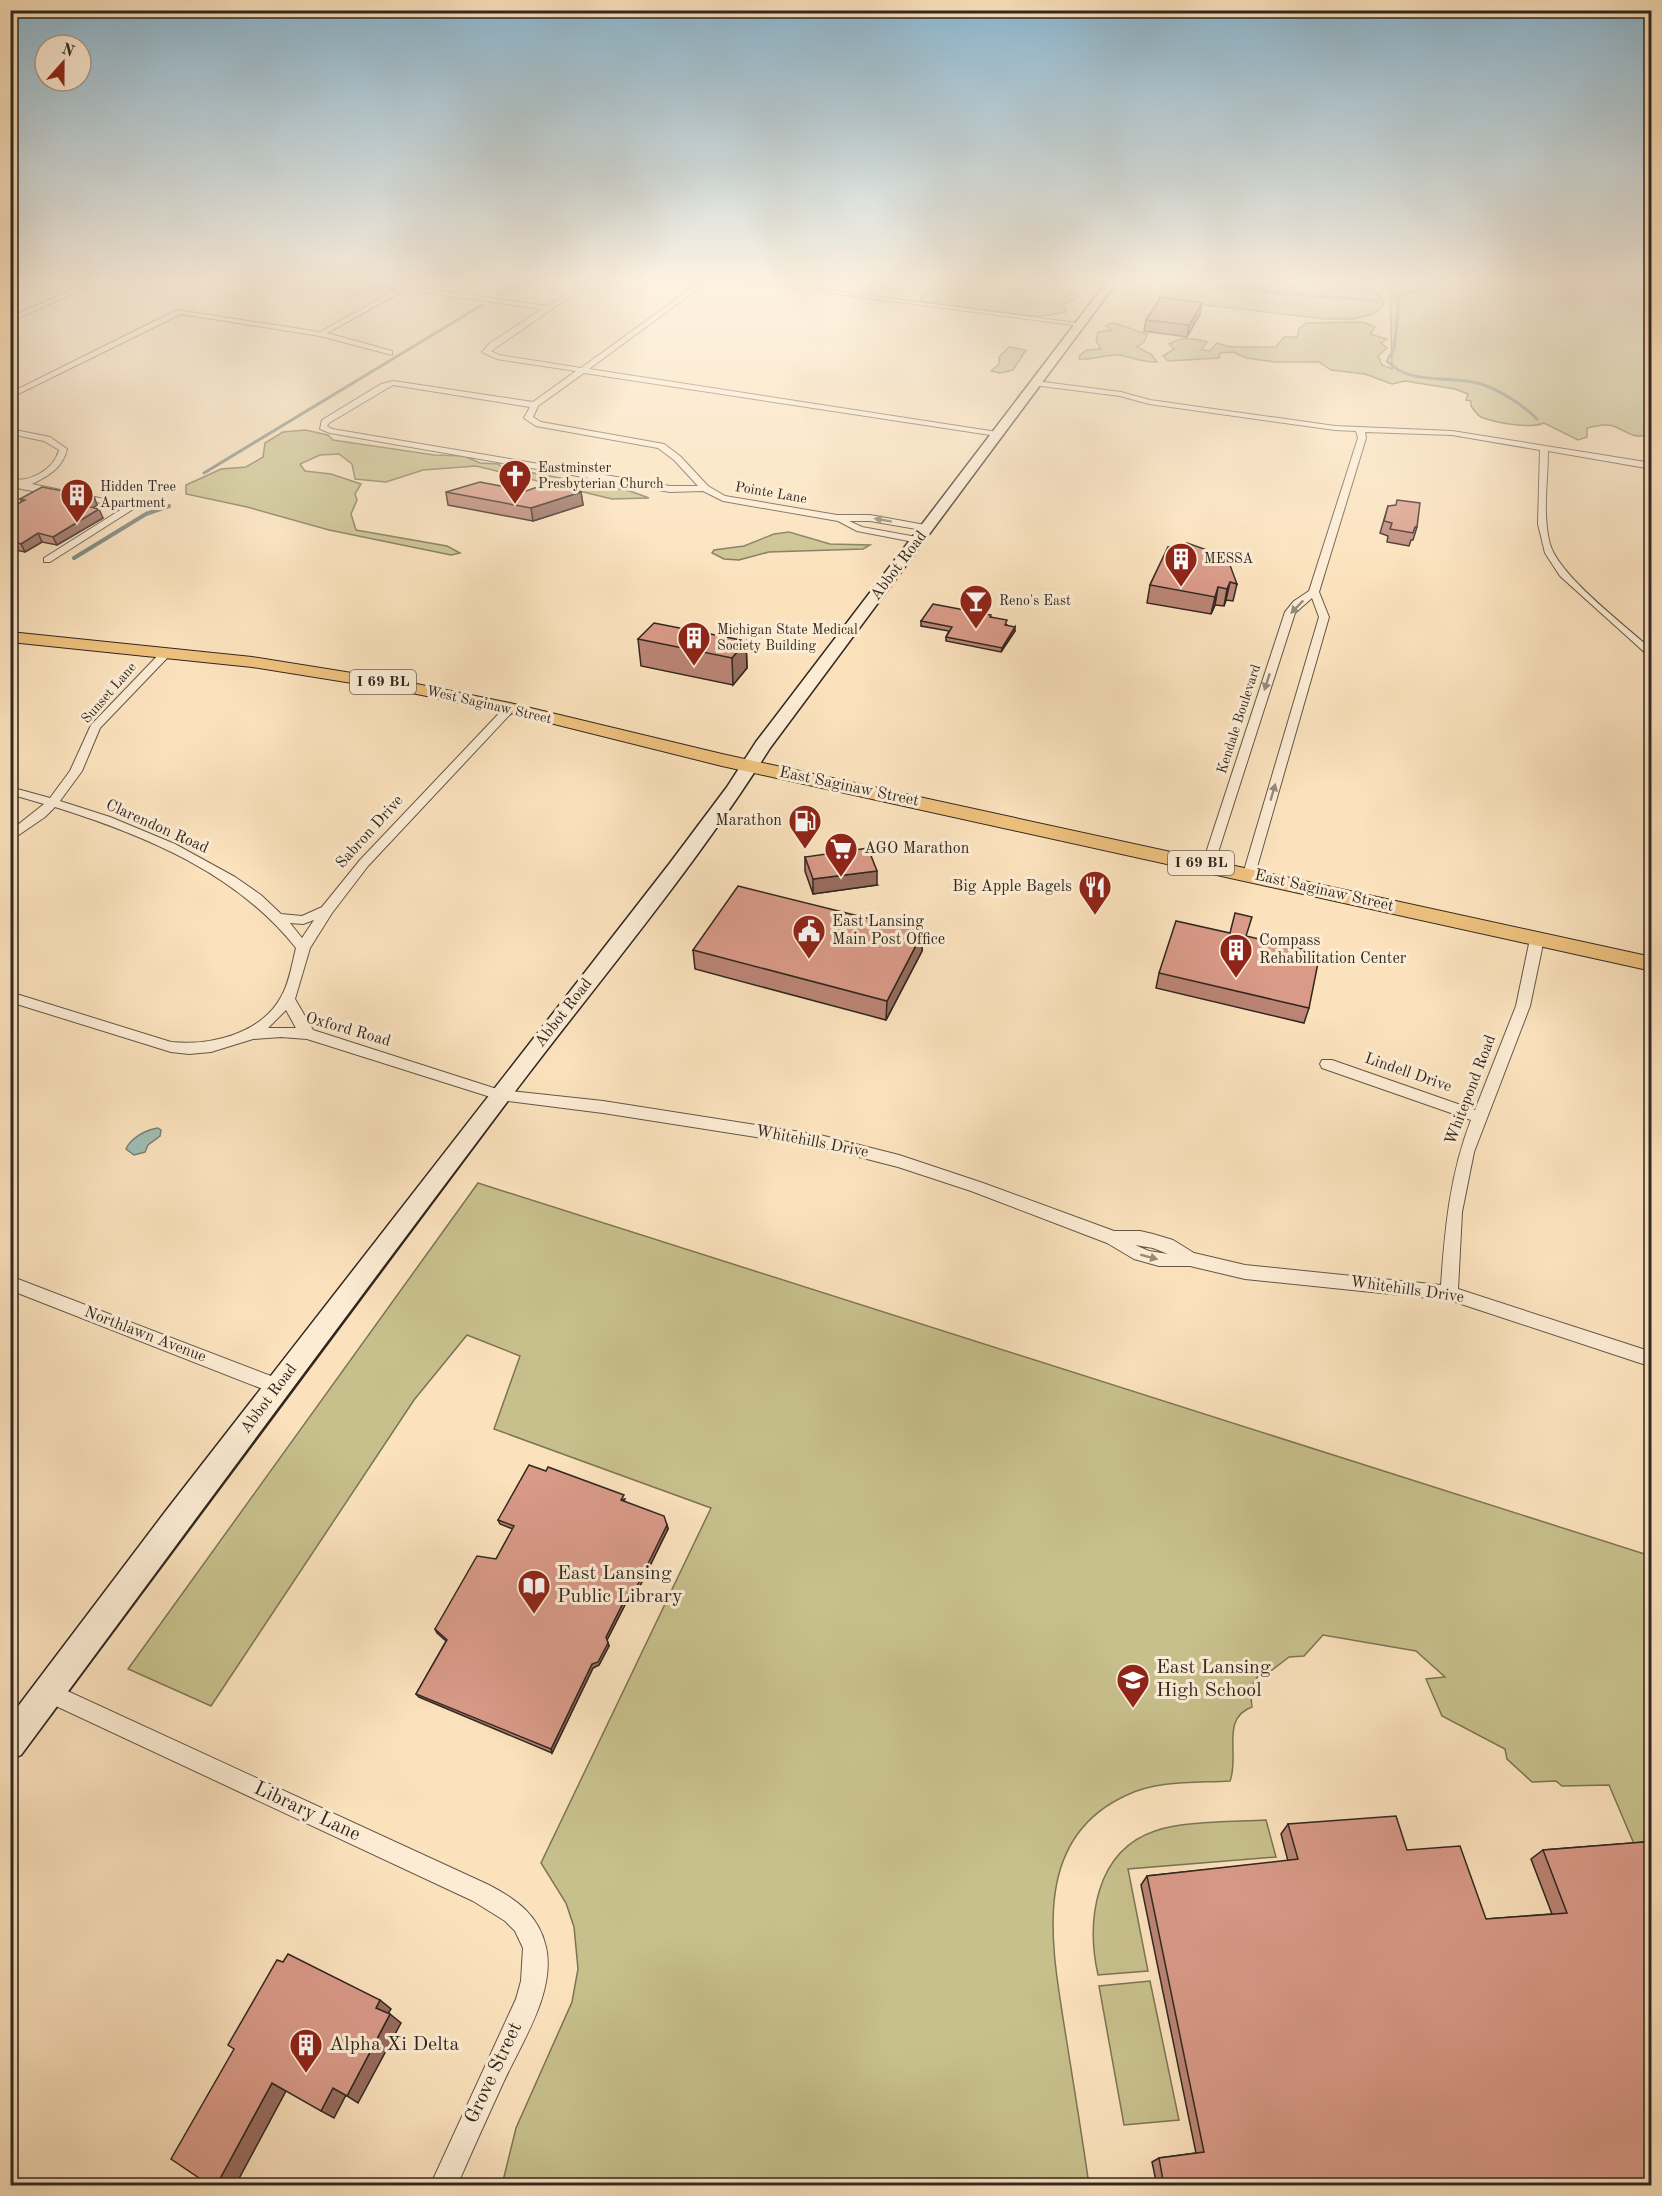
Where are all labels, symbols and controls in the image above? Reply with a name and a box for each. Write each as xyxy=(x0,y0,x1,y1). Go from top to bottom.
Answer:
north arrow xyxy=(33,33,93,93)
text: N xyxy=(59,41,77,61)
church icon: Eastminster Presbyterian Church xyxy=(497,458,533,505)
place label: Eastminster Presbyterian Church xyxy=(538,461,664,491)
building icon: Hidden Tree Apartment xyxy=(59,477,95,524)
place label: Hidden Tree Apartment xyxy=(100,480,176,510)
street label: Pointe Lane xyxy=(734,480,808,506)
one-way arrow xyxy=(873,516,892,525)
street label: Abbot Road xyxy=(868,528,930,604)
building icon: MESSA xyxy=(1163,541,1199,588)
place label: MESSA xyxy=(1204,552,1253,566)
bar icon: Reno's East xyxy=(958,583,994,630)
place label: Reno's East xyxy=(999,594,1071,608)
one-way arrow xyxy=(1290,599,1304,614)
building icon: Michigan State Medical Society Building xyxy=(676,620,712,667)
place label: Michigan State Medical Society Building xyxy=(717,623,858,653)
street label: Sunset Lane xyxy=(79,660,139,726)
street label: Kendale Boulevard xyxy=(1215,663,1263,775)
road number: I 69 BL xyxy=(350,670,416,694)
one-way arrow xyxy=(1262,673,1271,691)
street label: West Saginaw Street xyxy=(425,684,553,726)
street label: East Saginaw Street xyxy=(778,764,921,810)
one-way arrow xyxy=(1269,783,1278,801)
street label: Sabron Drive xyxy=(333,792,407,872)
street label: Clarendon Road xyxy=(103,797,211,857)
fuel station icon: Marathon xyxy=(787,803,823,850)
place label: Marathon xyxy=(715,813,782,829)
supermarket icon: AGO Marathon xyxy=(823,831,859,878)
place label: AGO Marathon xyxy=(864,841,970,857)
road number: I 69 BL xyxy=(1168,851,1234,875)
street label: East Saginaw Street xyxy=(1253,867,1395,915)
restaurant icon: Big Apple Bagels xyxy=(1077,869,1113,916)
place label: Big Apple Bagels xyxy=(952,879,1072,895)
public building icon: East Lansing Main Post Office xyxy=(791,913,827,960)
place label: East Lansing Main Post Office xyxy=(832,914,945,948)
building icon: Compass Rehabilitation Center xyxy=(1218,932,1254,979)
place label: Compass Rehabilitation Center xyxy=(1259,933,1407,967)
street label: Abbot Road xyxy=(532,976,596,1050)
street label: Oxford Road xyxy=(304,1010,392,1050)
street label: Whitepond Road xyxy=(1443,1033,1499,1147)
street label: Lindell Drive xyxy=(1362,1051,1454,1095)
street label: Whitehills Drive xyxy=(754,1123,870,1161)
one-way arrow xyxy=(1140,1253,1158,1263)
street label: Whitehills Drive xyxy=(1349,1274,1465,1306)
street label: Northlawn Avenue xyxy=(82,1304,208,1366)
street label: Abbot Road xyxy=(238,1361,300,1437)
place label: East Lansing Public Library xyxy=(557,1564,683,1607)
library icon: East Lansing Public Library xyxy=(516,1568,552,1615)
place label: East Lansing High School xyxy=(1156,1658,1271,1701)
school or university icon: East Lansing High School xyxy=(1115,1662,1151,1709)
street label: Library Lane xyxy=(251,1779,363,1845)
street label: Grove Street xyxy=(462,2019,526,2127)
building icon: Alpha Xi Delta xyxy=(288,2027,324,2074)
place label: Alpha Xi Delta xyxy=(329,2035,460,2055)

